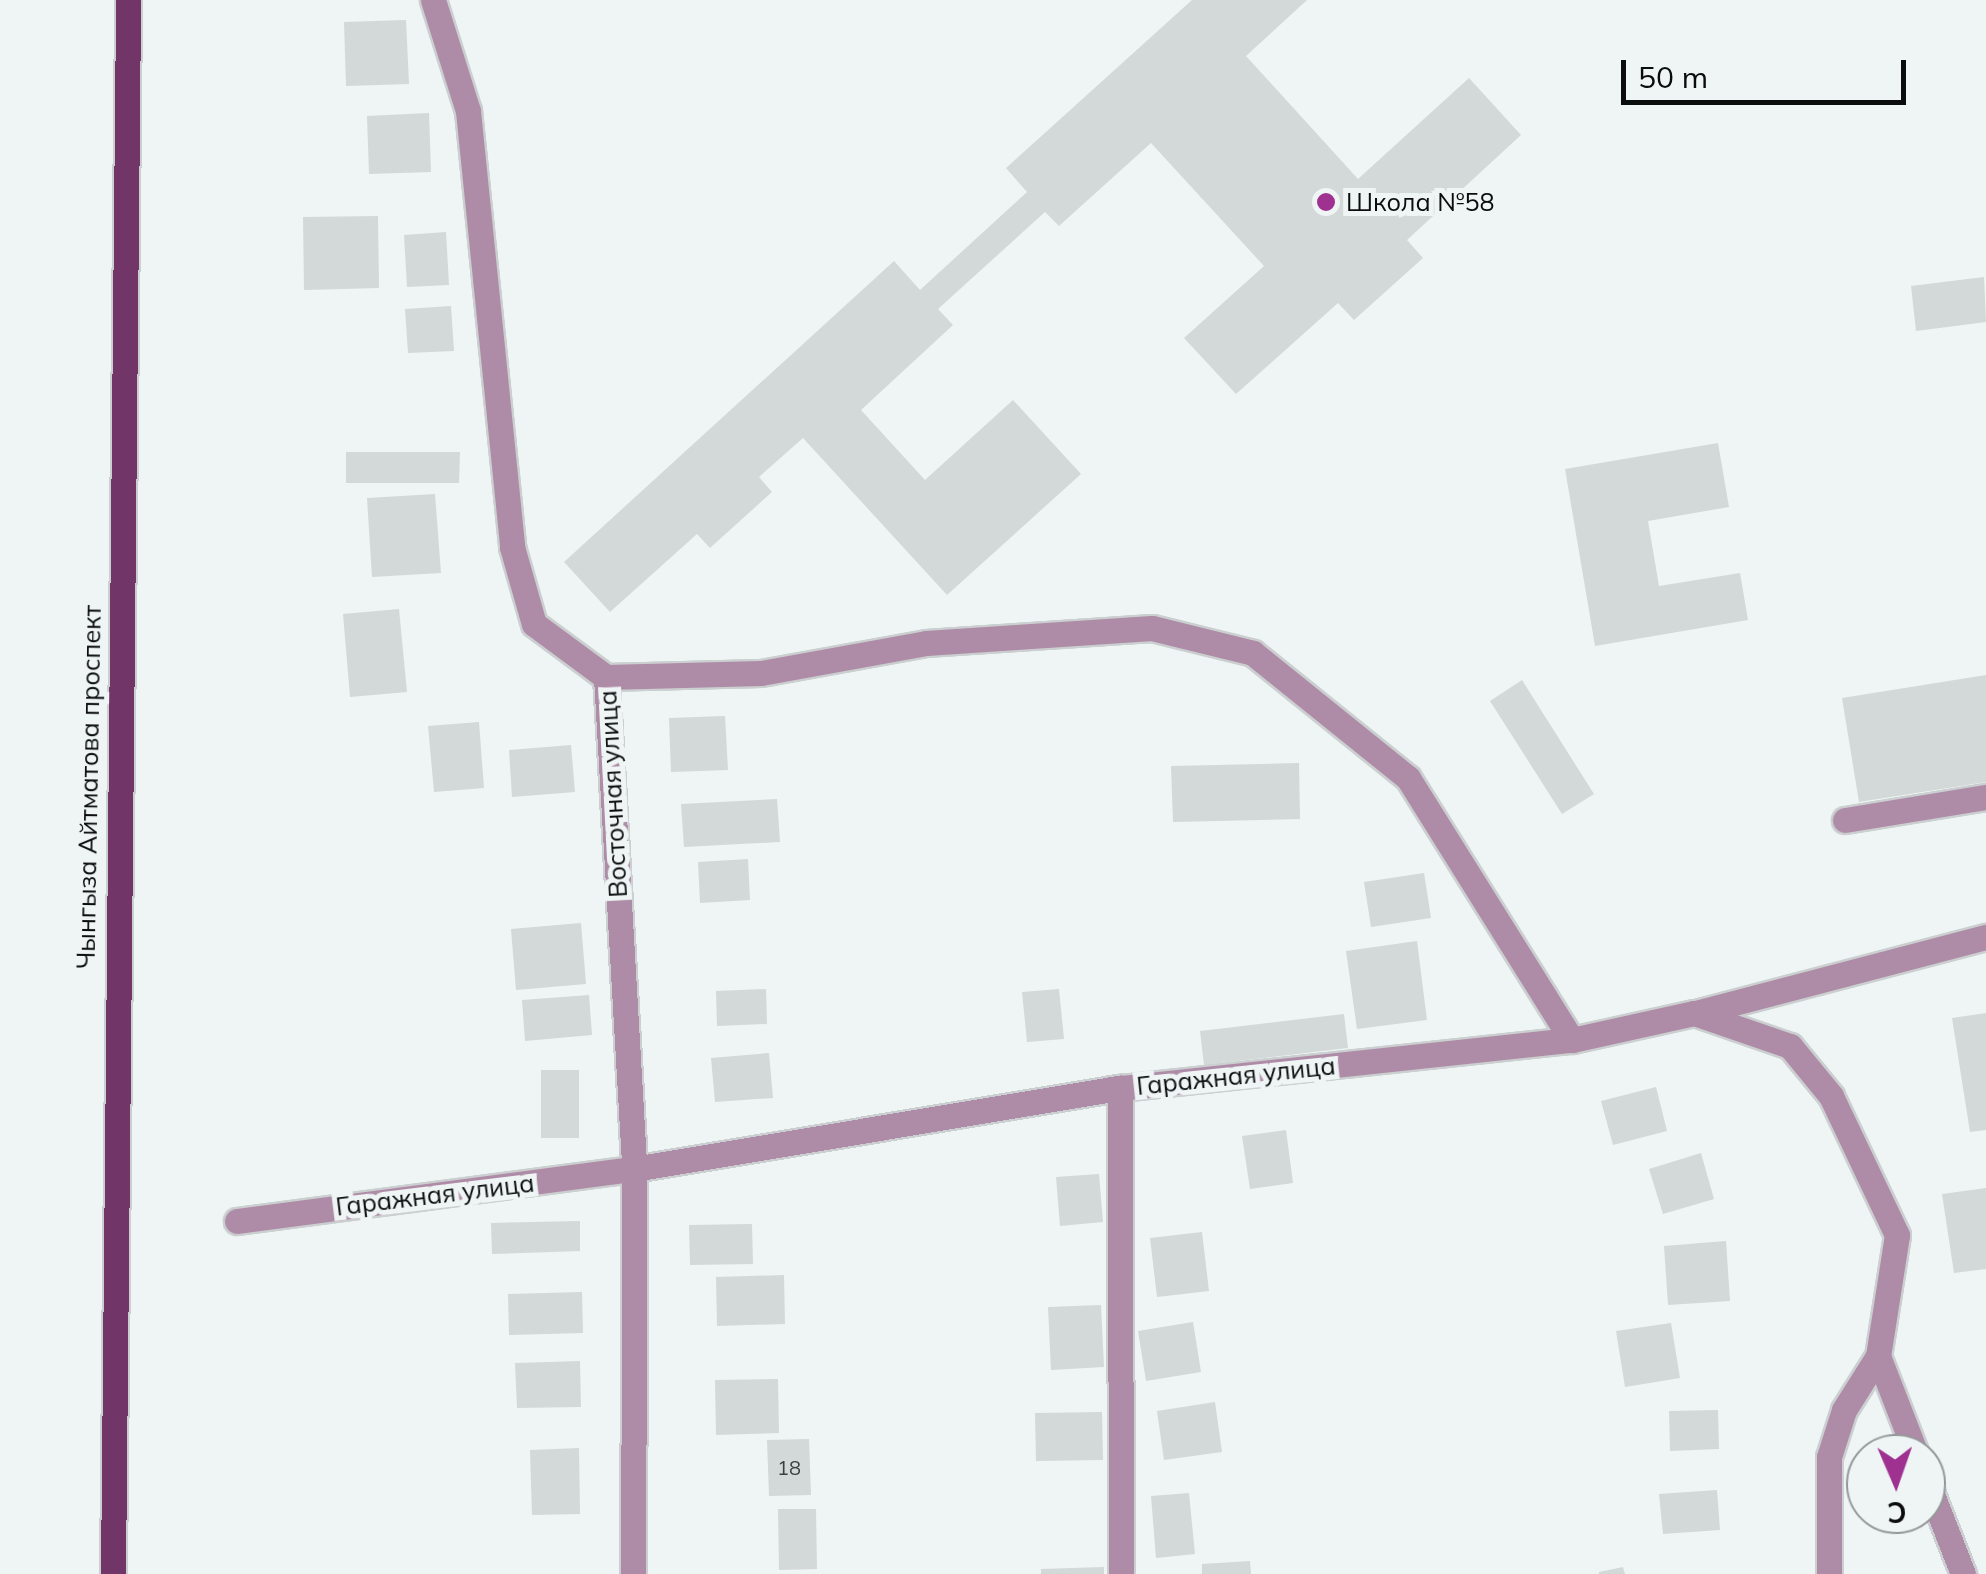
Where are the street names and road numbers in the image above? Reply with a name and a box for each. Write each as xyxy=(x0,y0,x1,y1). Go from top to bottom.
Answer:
street label: Чынгыза Айтматова проспект xyxy=(71,605,107,969)
street label: Восточная улица xyxy=(593,690,633,898)
street label: Гаражная улица xyxy=(1135,1051,1337,1101)
street label: Гаражная улица xyxy=(334,1168,536,1222)

